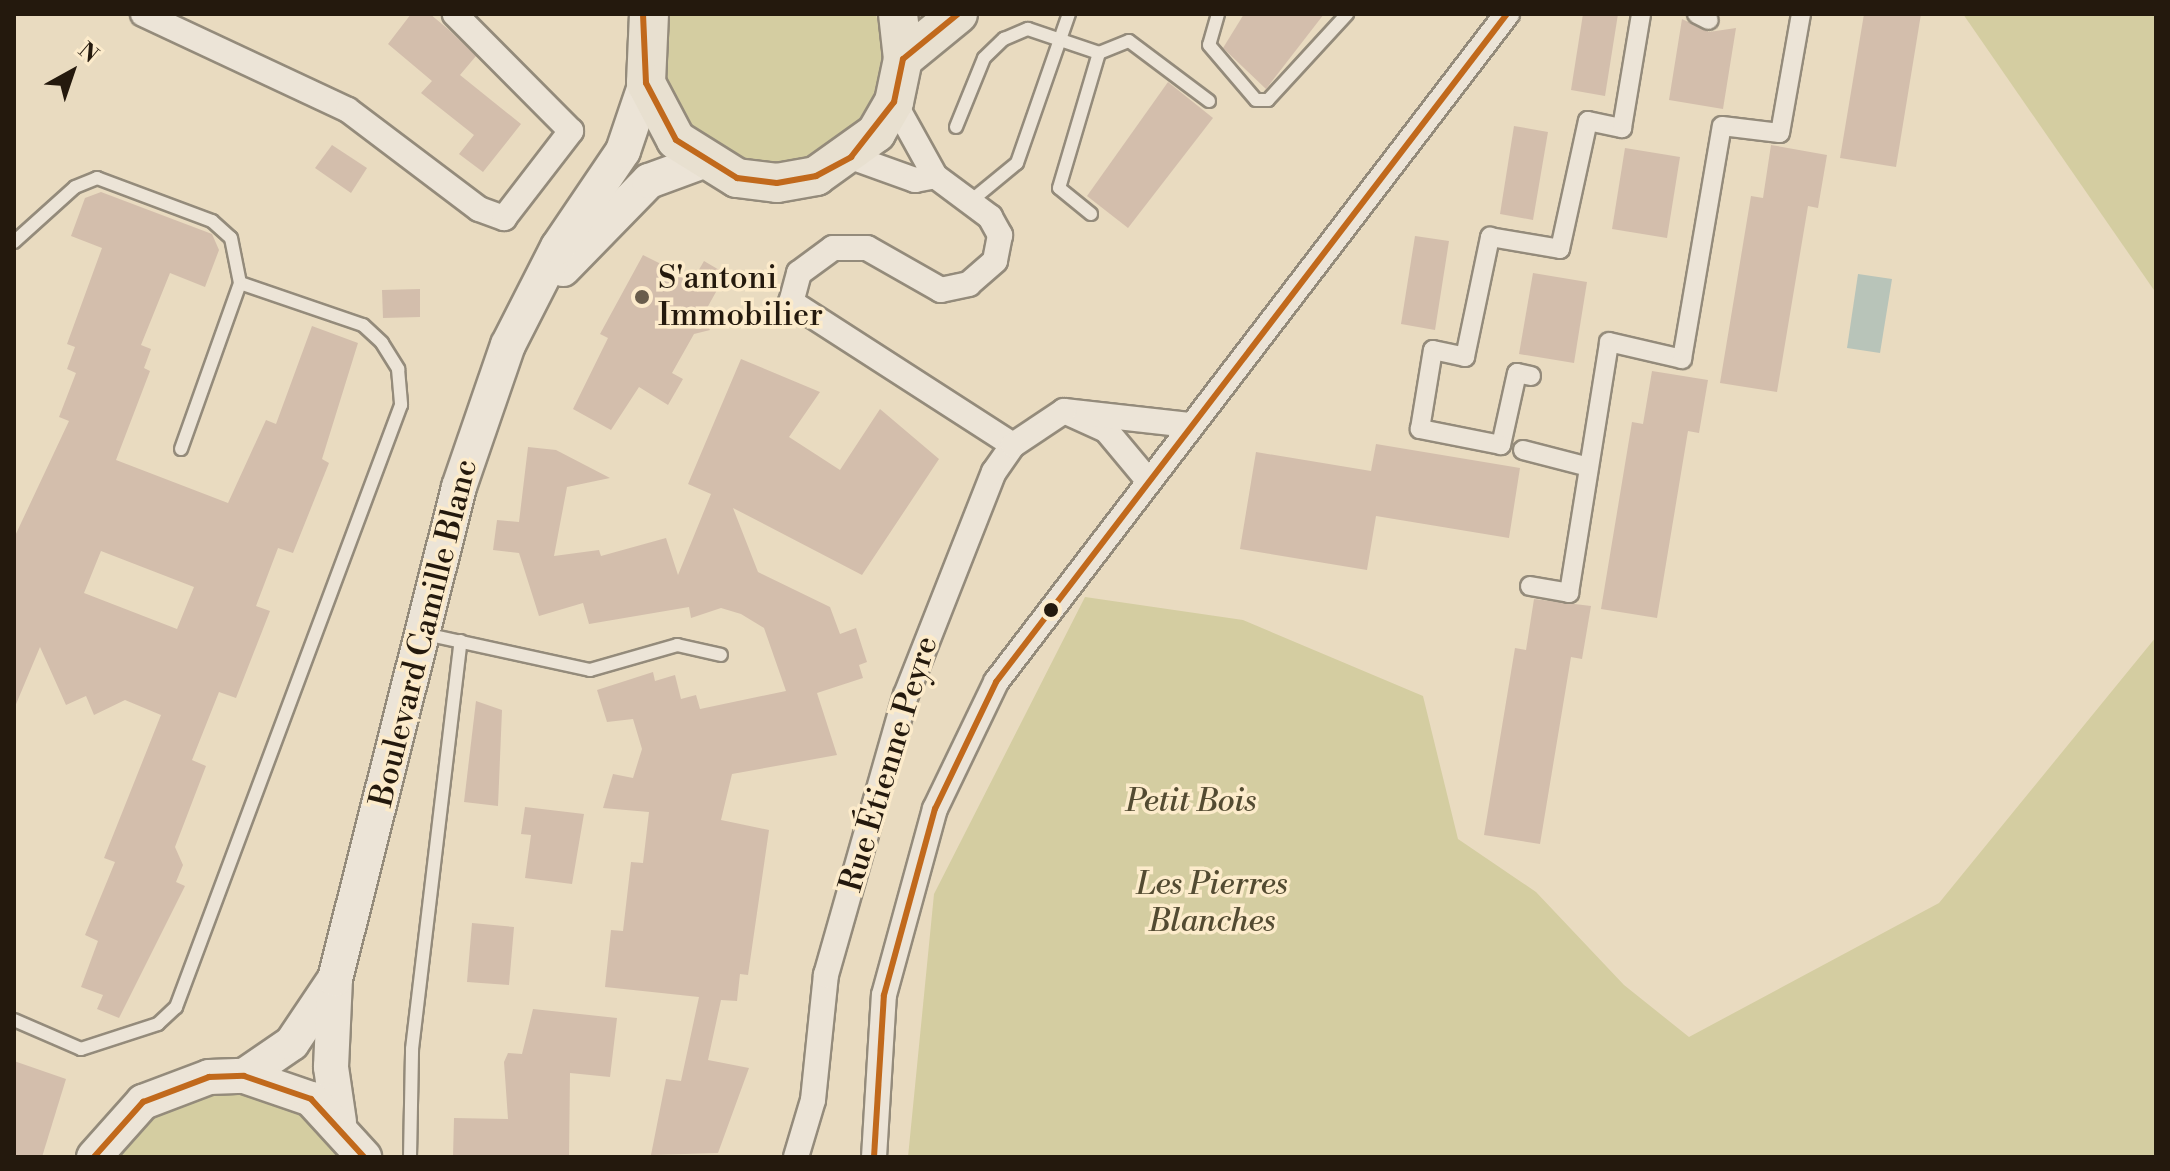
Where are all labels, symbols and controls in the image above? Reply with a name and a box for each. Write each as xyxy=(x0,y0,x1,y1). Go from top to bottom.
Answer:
north arrow xyxy=(32,32,112,112)
text: N xyxy=(72,37,103,69)
place label: S'antoni Immobilier xyxy=(658,260,823,335)
marker: S'antoni Immobilier xyxy=(633,288,651,306)
street label: Boulevard Camille Blanc xyxy=(362,455,486,811)
unlabelled marker xyxy=(1043,602,1059,618)
street label: Rue Étienne Peyre xyxy=(832,632,946,896)
park label: Petit Bois xyxy=(1126,782,1256,820)
park label: Les Pierres Blanches xyxy=(1136,866,1288,941)

